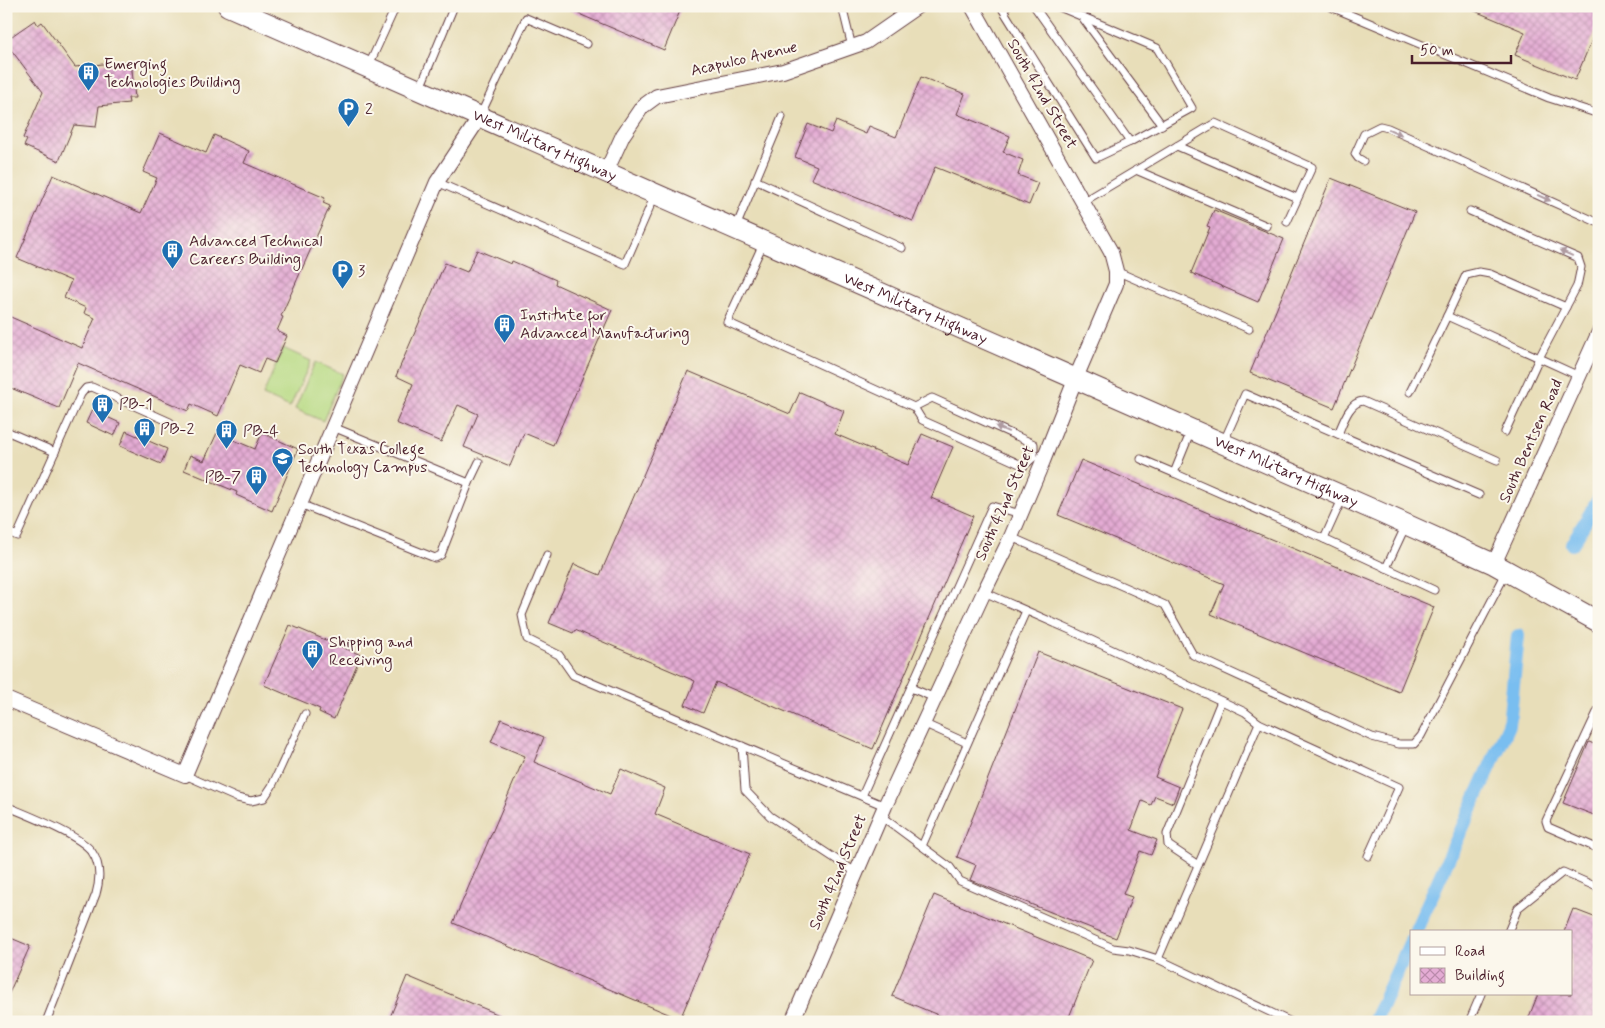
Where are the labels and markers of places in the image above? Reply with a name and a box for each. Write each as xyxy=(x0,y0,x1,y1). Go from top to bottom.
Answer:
place label: Emerging Technologies Building xyxy=(104,54,240,94)
building icon: Emerging Technologies Building xyxy=(76,61,100,92)
parking icon: 2 xyxy=(337,97,361,128)
place label: 2 xyxy=(365,99,373,120)
place label: Advanced Technical Careers Building xyxy=(189,231,323,271)
building icon: Advanced Technical Careers Building xyxy=(161,238,185,269)
parking icon: 3 xyxy=(330,259,354,290)
place label: 3 xyxy=(358,261,365,282)
place label: Institute for Advanced Manufacturing xyxy=(520,305,690,345)
building icon: Institute for Advanced Manufacturing xyxy=(492,312,516,343)
building icon: PB-1 xyxy=(91,392,115,423)
place label: PB-1 xyxy=(119,394,153,415)
building icon: PB-2 xyxy=(132,417,156,448)
place label: PB-2 xyxy=(160,419,194,440)
building icon: PB-4 xyxy=(215,419,239,450)
place label: PB-4 xyxy=(243,421,279,442)
place label: South Texas College Technology Campus xyxy=(298,439,427,479)
school or university icon: South Texas College Technology Campus xyxy=(270,446,294,477)
building icon: PB-7 xyxy=(245,465,269,496)
place label: PB-7 xyxy=(205,467,241,488)
place label: Shipping and Receiving xyxy=(329,632,413,672)
building icon: Shipping and Receiving xyxy=(301,639,325,670)

